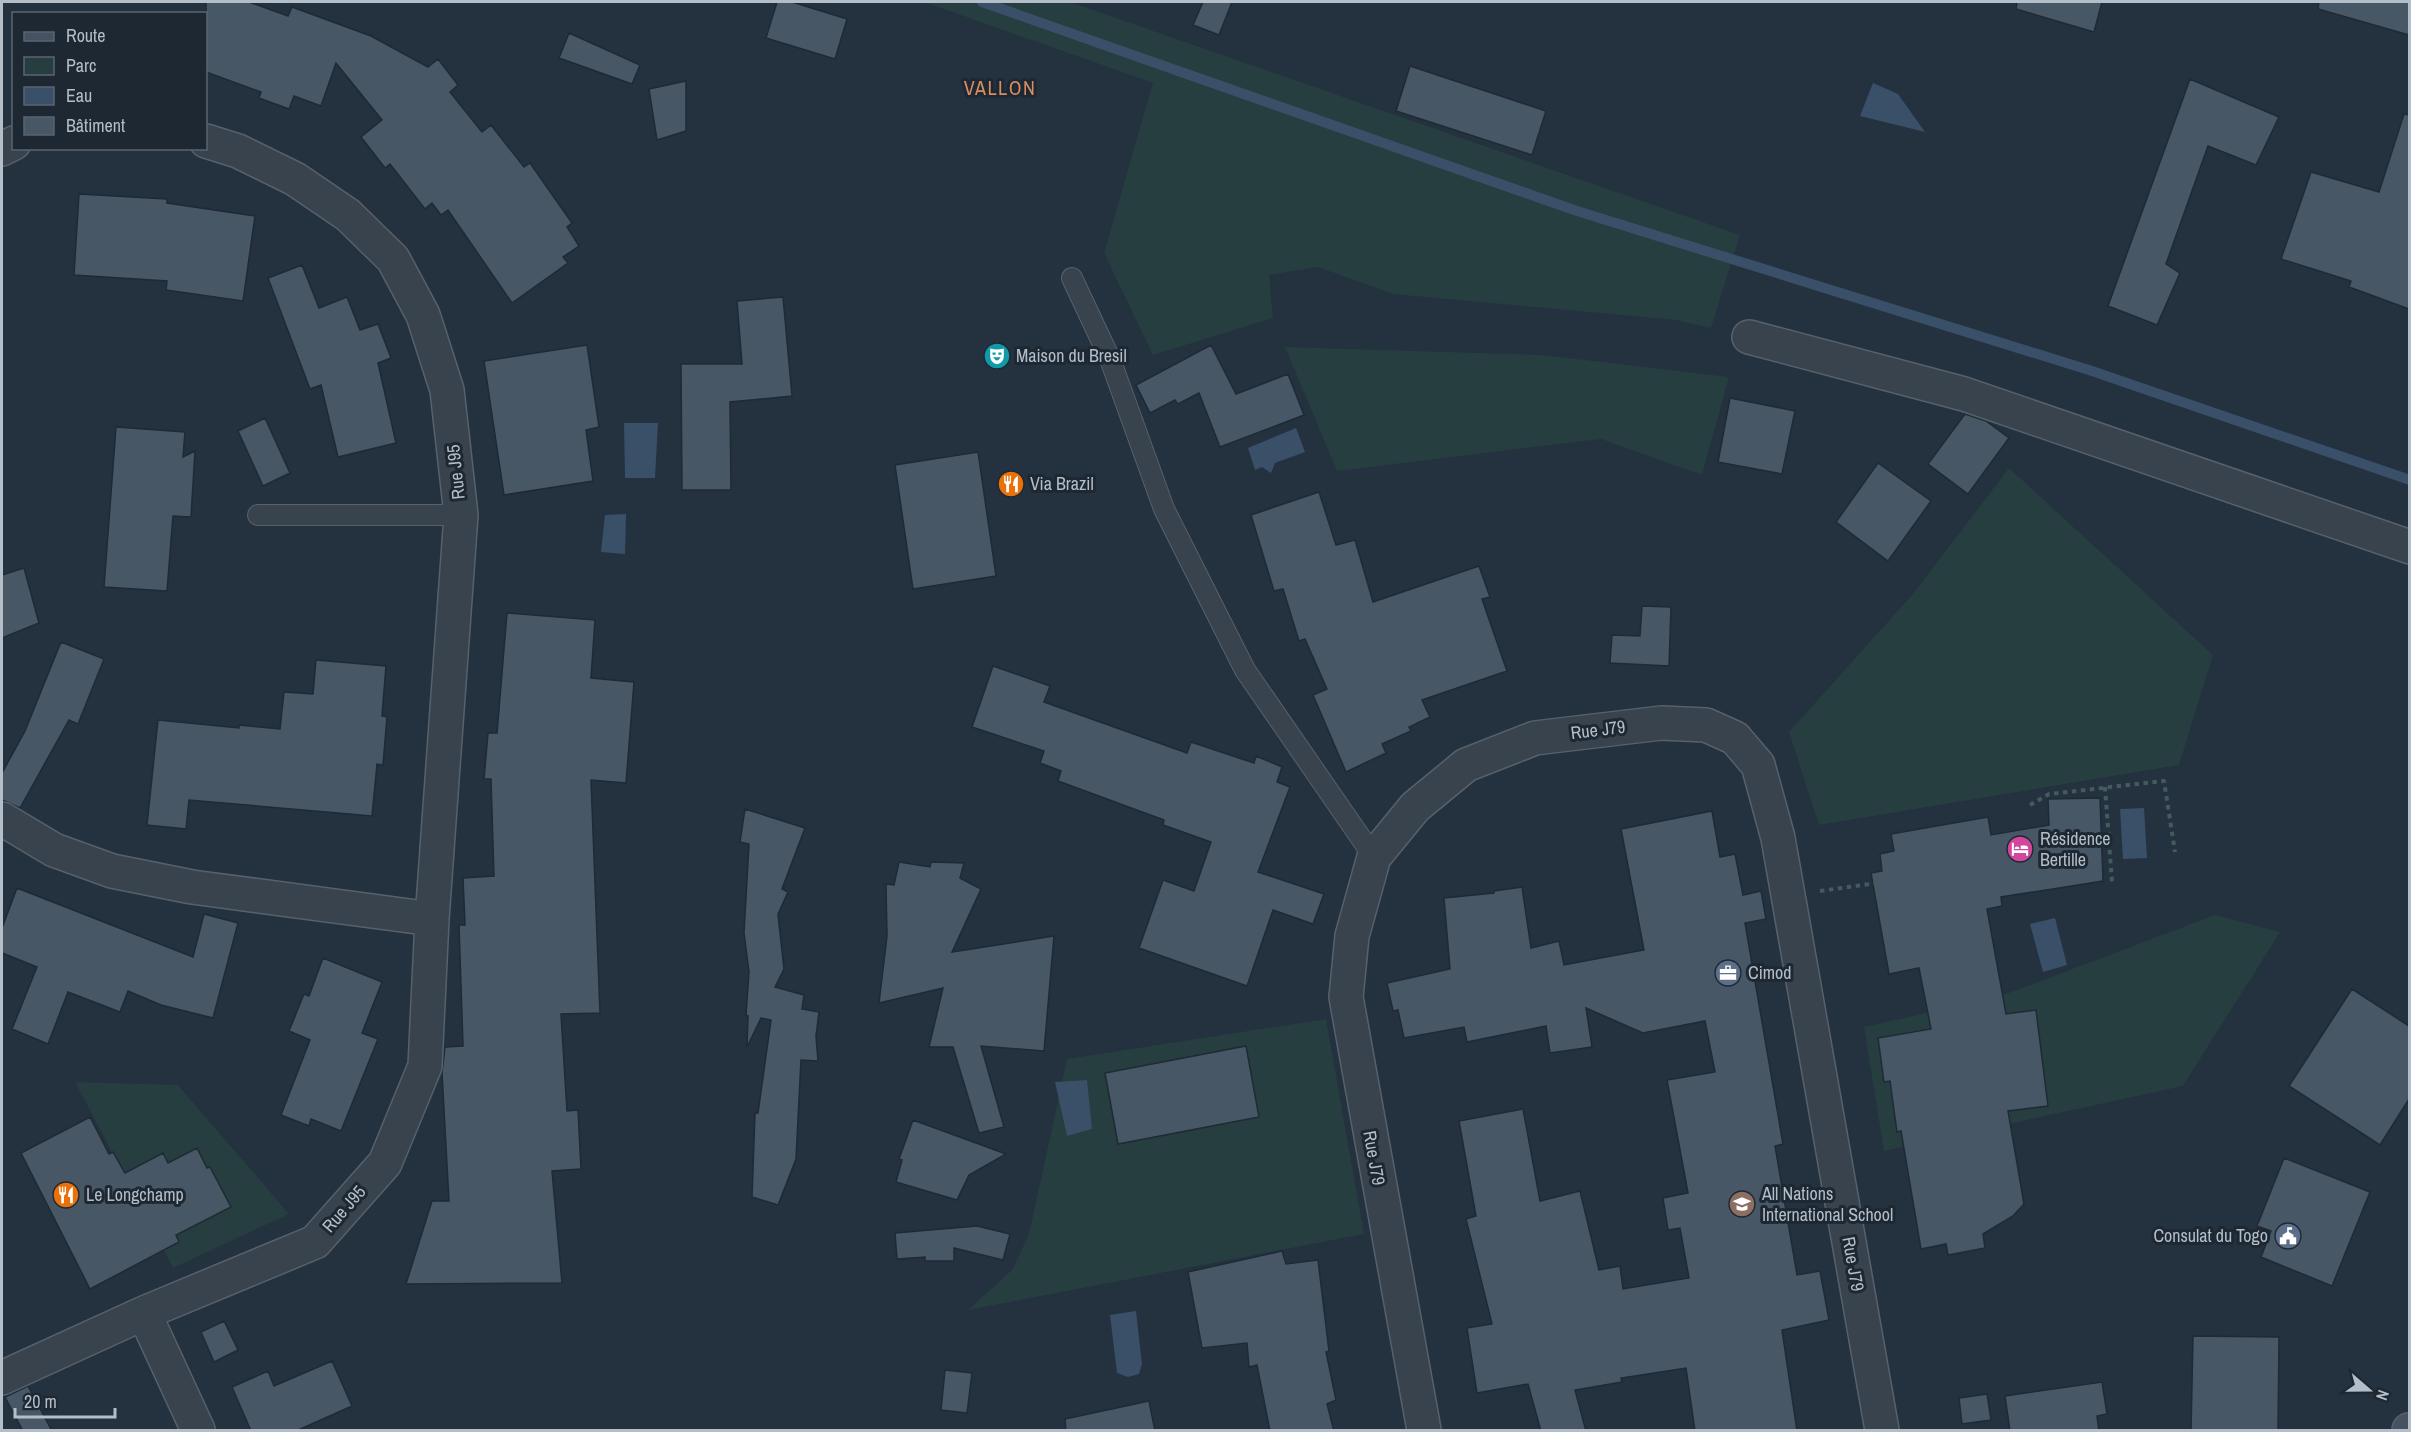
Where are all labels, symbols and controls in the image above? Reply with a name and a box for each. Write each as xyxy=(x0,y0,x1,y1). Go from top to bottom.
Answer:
legend xyxy=(12,12,207,150)
text: Route xyxy=(66,23,105,48)
text: Parc xyxy=(66,53,96,78)
district label: VALLON xyxy=(964,74,1036,101)
text: Eau xyxy=(66,83,92,108)
text: Bâtiment xyxy=(66,113,125,138)
theatre icon: Maison du Bresil xyxy=(982,341,1012,371)
place label: Maison du Bresil xyxy=(1016,343,1127,368)
street label: Rue J95 xyxy=(440,443,471,501)
restaurant icon: Via Brazil xyxy=(996,469,1026,499)
place label: Via Brazil xyxy=(1030,471,1094,496)
street label: Rue J79 xyxy=(1569,714,1627,745)
place label: Résidence Bertille xyxy=(2040,826,2111,872)
hotel icon: Résidence Bertille xyxy=(2005,834,2035,864)
office icon: Cimod xyxy=(1713,958,1743,988)
place label: Cimod xyxy=(1748,960,1791,985)
street label: Rue J79 xyxy=(1357,1129,1392,1187)
restaurant icon: Le Longchamp xyxy=(51,1180,81,1210)
street label: Rue J95 xyxy=(316,1180,371,1238)
place label: All Nations International School xyxy=(1761,1181,1893,1227)
place label: Le Longchamp xyxy=(86,1182,184,1207)
school or university icon: All Nations International School xyxy=(1727,1189,1757,1219)
public building icon: Consulat du Togo xyxy=(2273,1221,2303,1251)
place label: Consulat du Togo xyxy=(2153,1223,2268,1248)
street label: Rue J79 xyxy=(1836,1235,1871,1293)
north arrow xyxy=(2339,1360,2399,1420)
scale bar xyxy=(15,1381,116,1419)
text: N xyxy=(2371,1387,2395,1403)
text: 20 m xyxy=(24,1389,57,1414)

